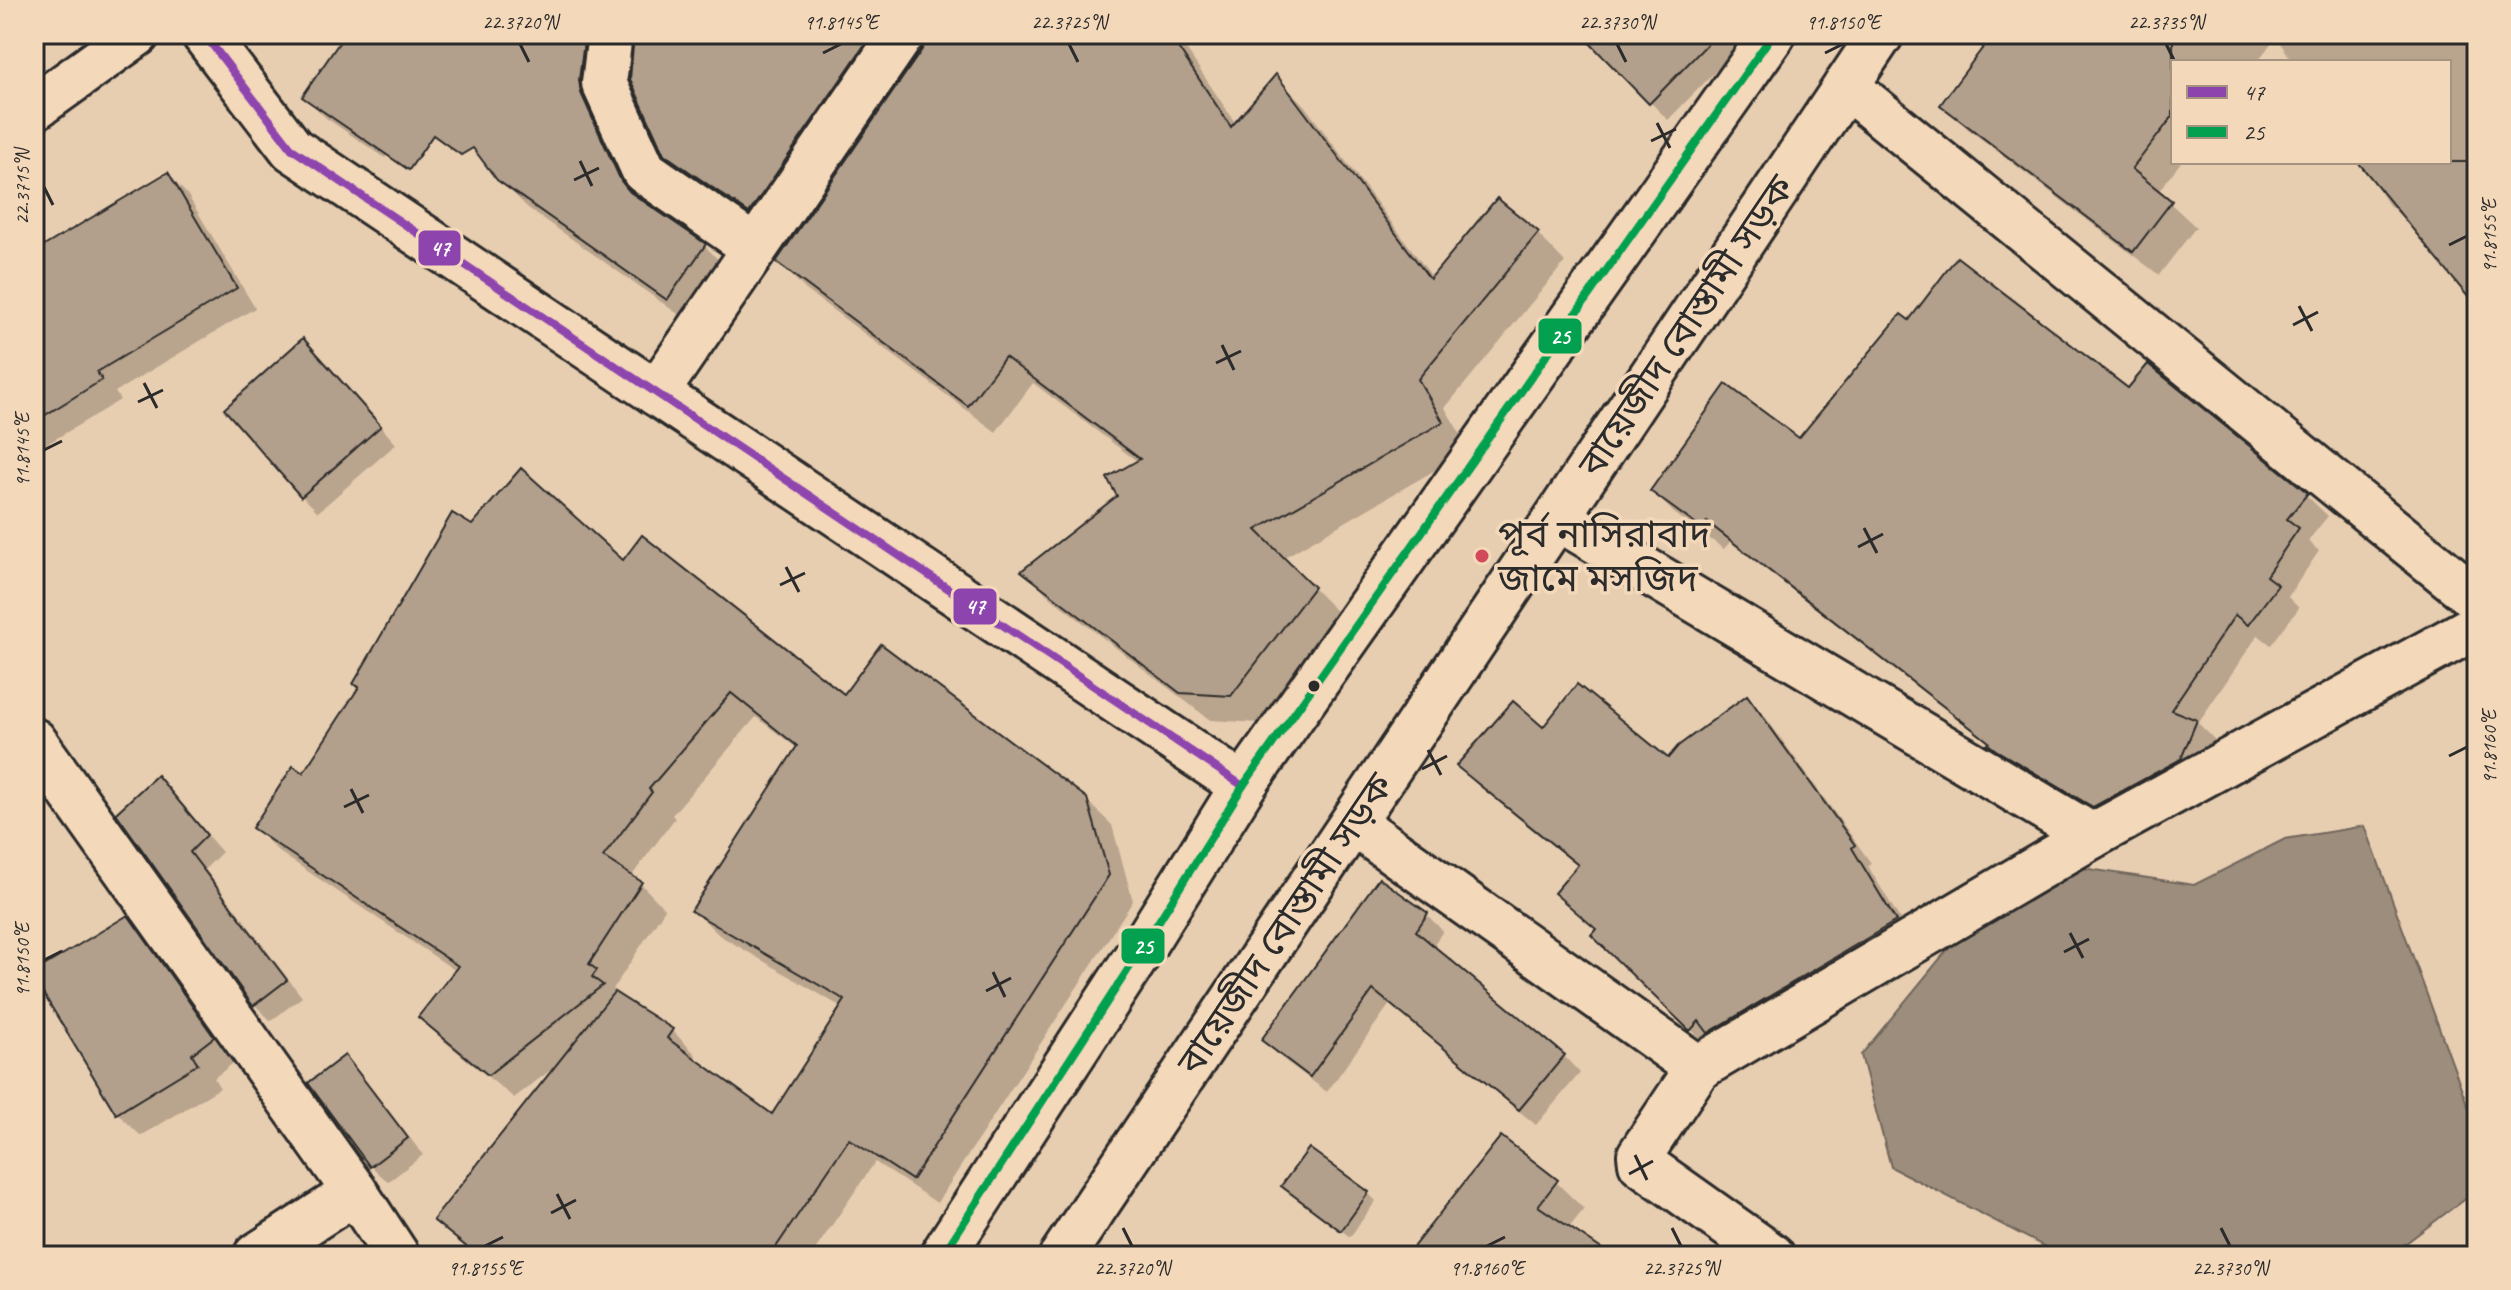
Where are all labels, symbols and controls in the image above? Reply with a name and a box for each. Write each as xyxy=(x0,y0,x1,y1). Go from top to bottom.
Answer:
text: 22.3720°N xyxy=(482,10,561,35)
text: 91.8145°E xyxy=(804,10,881,35)
text: 22.3725°N xyxy=(1031,10,1110,35)
text: 22.3730°N xyxy=(1579,10,1658,35)
text: 91.8150°E xyxy=(1806,10,1883,35)
text: 22.3735°N xyxy=(2128,10,2207,35)
legend xyxy=(2171,60,2451,164)
text: 47 xyxy=(2243,77,2266,107)
text: 25 xyxy=(2243,117,2266,147)
text: 22.3715°N xyxy=(10,146,35,225)
street label: বায়েজীদ বোস্তামী সড়ক xyxy=(1568,165,1806,487)
text: 91.8155°E xyxy=(2477,196,2502,273)
line badge: 47 xyxy=(417,229,462,267)
text: 47 xyxy=(430,235,452,263)
line badge: 25 xyxy=(1537,317,1583,355)
text: 25 xyxy=(1550,323,1572,351)
text: 91.8145°E xyxy=(10,410,35,487)
place label: পূর্ব নাসিরাবাদ জামে মসজিদ xyxy=(1497,511,1711,602)
marker: পূর্ব নাসিরাবাদ জামে মসজিদ xyxy=(1473,547,1491,565)
line badge: 47 xyxy=(952,587,998,626)
text: 47 xyxy=(965,593,987,621)
unlabelled marker xyxy=(1306,678,1322,694)
text: 91.8160°E xyxy=(2477,707,2502,784)
street label: বায়েজীদ বোস্তামী সড়ক xyxy=(1167,763,1405,1085)
text: 91.8150°E xyxy=(10,920,35,997)
line badge: 25 xyxy=(1120,927,1166,965)
text: 25 xyxy=(1133,933,1155,961)
text: 91.8155°E xyxy=(448,1256,525,1281)
text: 22.3720°N xyxy=(1094,1256,1173,1281)
text: 91.8160°E xyxy=(1450,1256,1527,1281)
text: 22.3725°N xyxy=(1643,1256,1722,1281)
text: 22.3730°N xyxy=(2192,1256,2271,1281)

